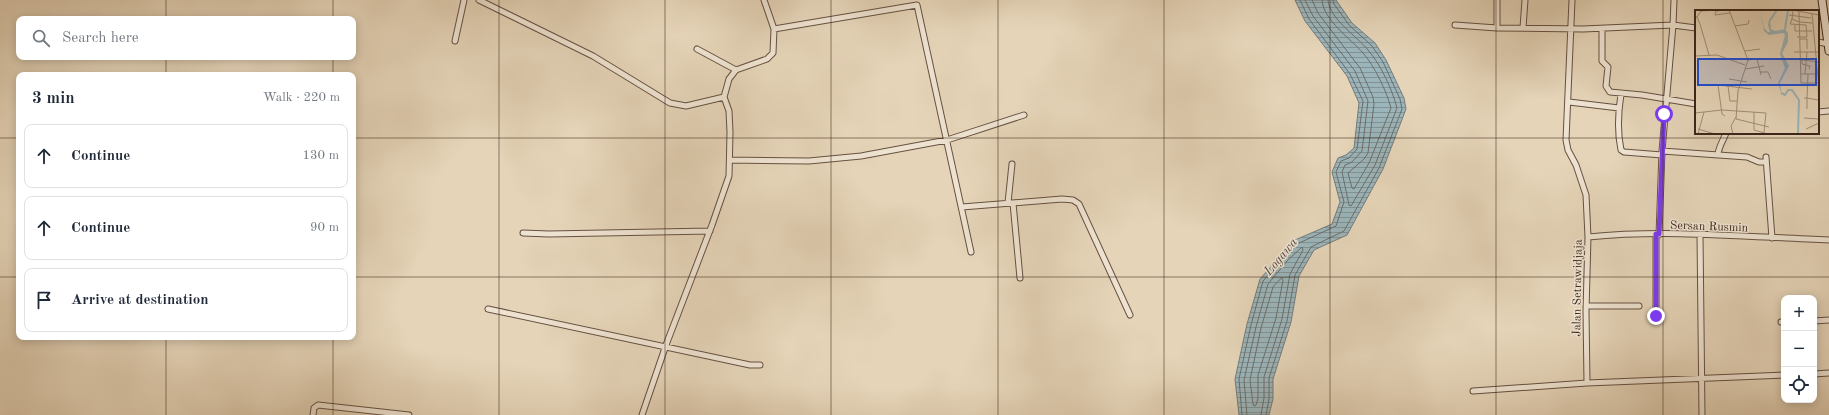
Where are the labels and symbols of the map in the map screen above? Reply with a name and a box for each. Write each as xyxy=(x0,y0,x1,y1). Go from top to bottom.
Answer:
inset map xyxy=(1695,10,1819,134)
route start xyxy=(1655,105,1673,123)
street label: Sersan Rusmin xyxy=(1670,220,1749,234)
water label: Logawa xyxy=(1261,236,1300,279)
street label: Jalan Setrawidjaja xyxy=(1571,239,1585,337)
route end xyxy=(1647,307,1665,325)

